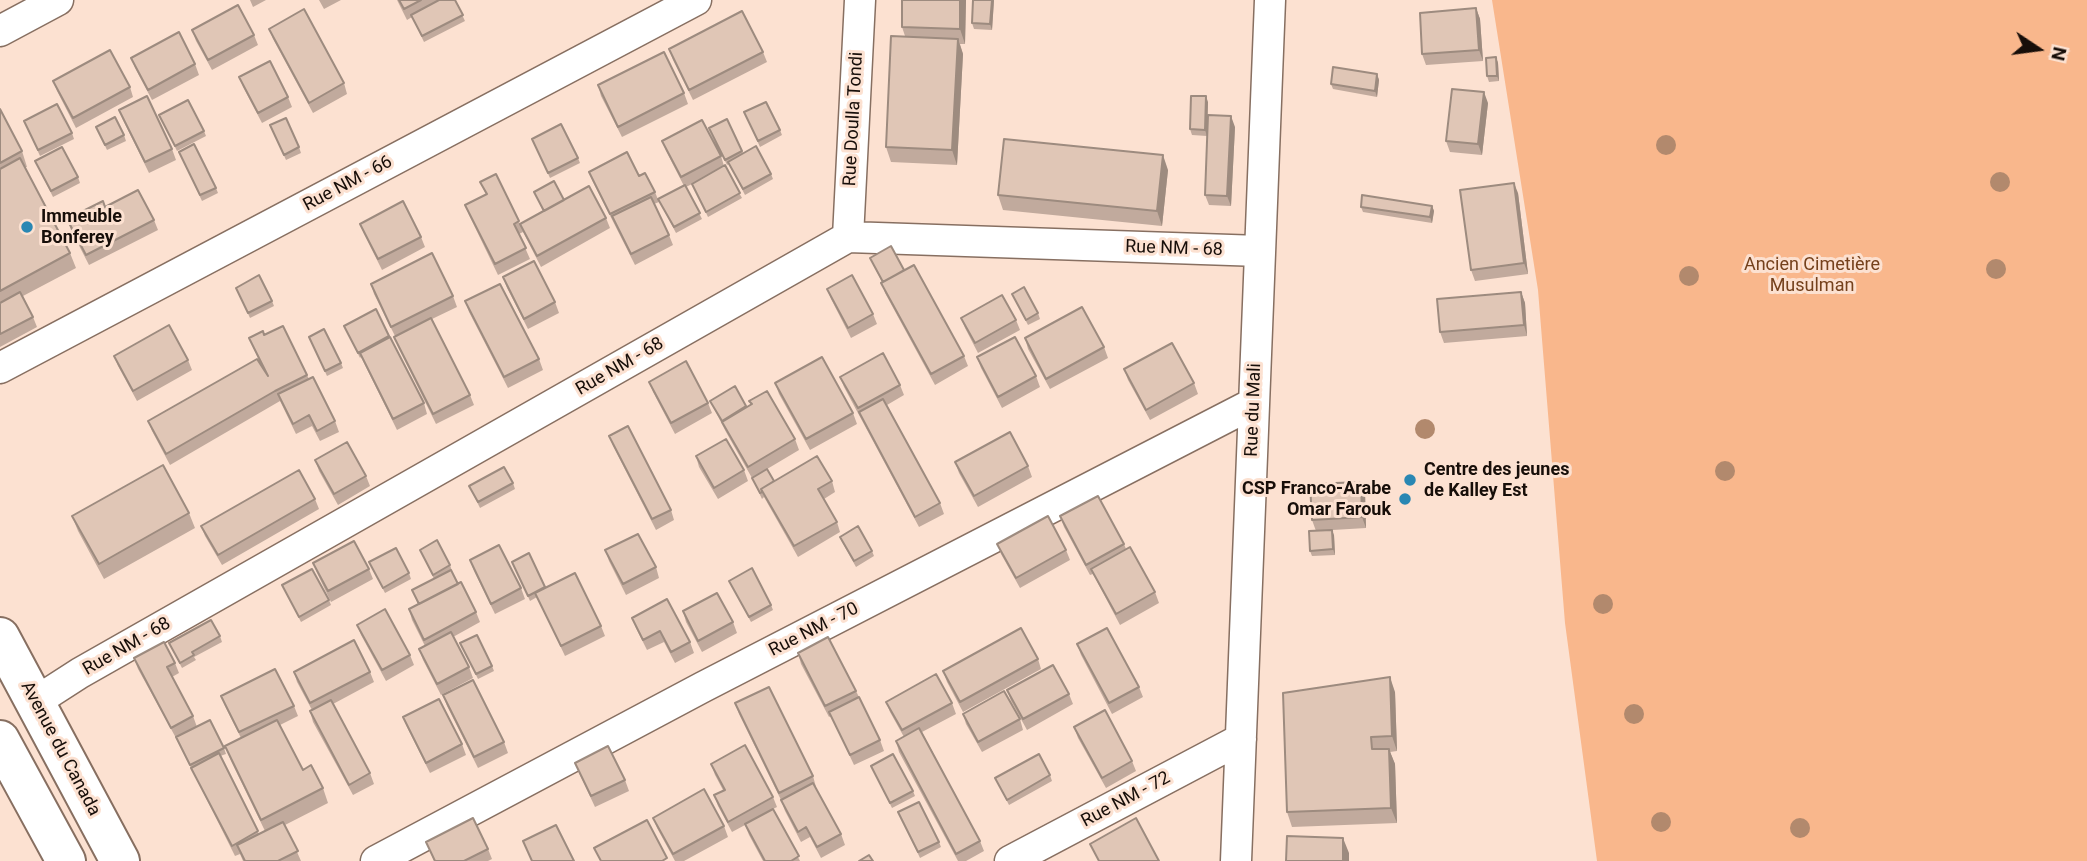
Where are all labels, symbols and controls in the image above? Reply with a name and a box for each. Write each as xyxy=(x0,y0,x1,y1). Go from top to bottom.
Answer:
north arrow xyxy=(2003,14,2073,84)
text: N xyxy=(2046,45,2072,63)
street label: Rue Doulla Tondi xyxy=(840,51,868,187)
street label: Rue NM - 66 xyxy=(300,152,396,216)
place label: Immeuble Bonferey xyxy=(41,206,122,248)
marker: Immeuble Bonferey xyxy=(19,219,35,235)
street label: Rue NM - 68 xyxy=(1125,237,1223,261)
park label: Ancien Cimetière Musulman xyxy=(1744,254,1880,296)
street label: Rue NM - 68 xyxy=(572,333,668,401)
street label: Rue du Mali xyxy=(1242,363,1266,457)
place label: Centre des jeunes de Kalley Est xyxy=(1424,459,1569,502)
marker: Centre des jeunes de Kalley Est xyxy=(1402,472,1418,488)
place label: CSP Franco-Arabe Omar Farouk xyxy=(1242,478,1391,520)
marker: CSP Franco-Arabe Omar Farouk xyxy=(1397,491,1413,507)
street label: Rue NM - 70 xyxy=(766,598,862,662)
street label: Rue NM - 68 xyxy=(79,613,175,681)
street label: Avenue du Canada xyxy=(15,678,105,820)
street label: Rue NM - 72 xyxy=(1078,768,1174,832)

